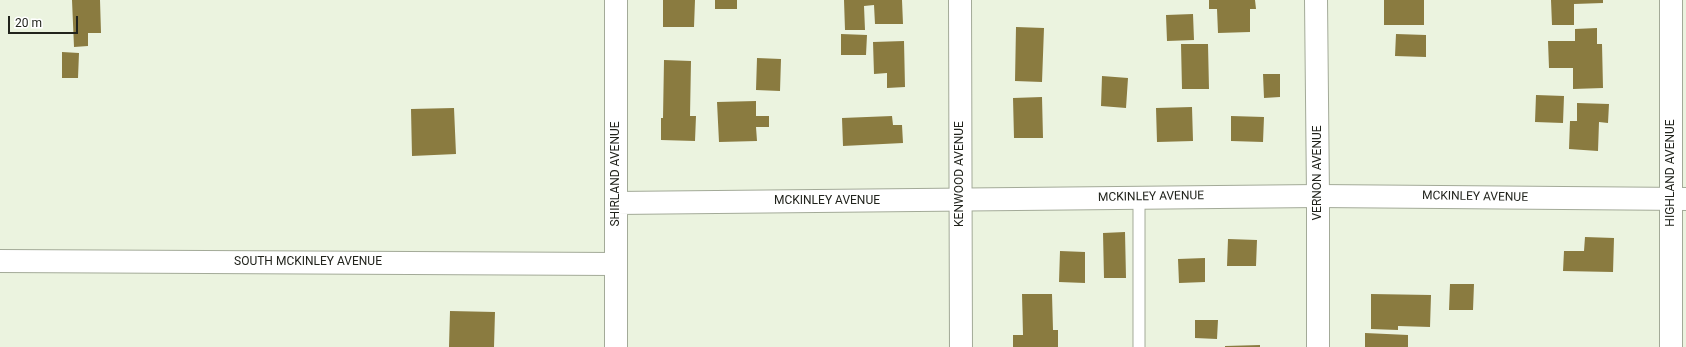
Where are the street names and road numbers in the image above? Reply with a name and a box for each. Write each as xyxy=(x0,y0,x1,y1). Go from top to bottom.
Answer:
street label: HIGHLAND AVENUE xyxy=(1664,119,1678,227)
street label: SHIRLAND AVENUE xyxy=(609,121,623,227)
street label: KENWOOD AVENUE xyxy=(953,121,967,227)
street label: VERNON AVENUE xyxy=(1311,125,1325,221)
street label: MCKINLEY AVENUE xyxy=(1098,189,1204,205)
street label: MCKINLEY AVENUE xyxy=(1422,189,1528,205)
street label: MCKINLEY AVENUE xyxy=(774,194,880,208)
street label: SOUTH MCKINLEY AVENUE xyxy=(234,255,382,269)

